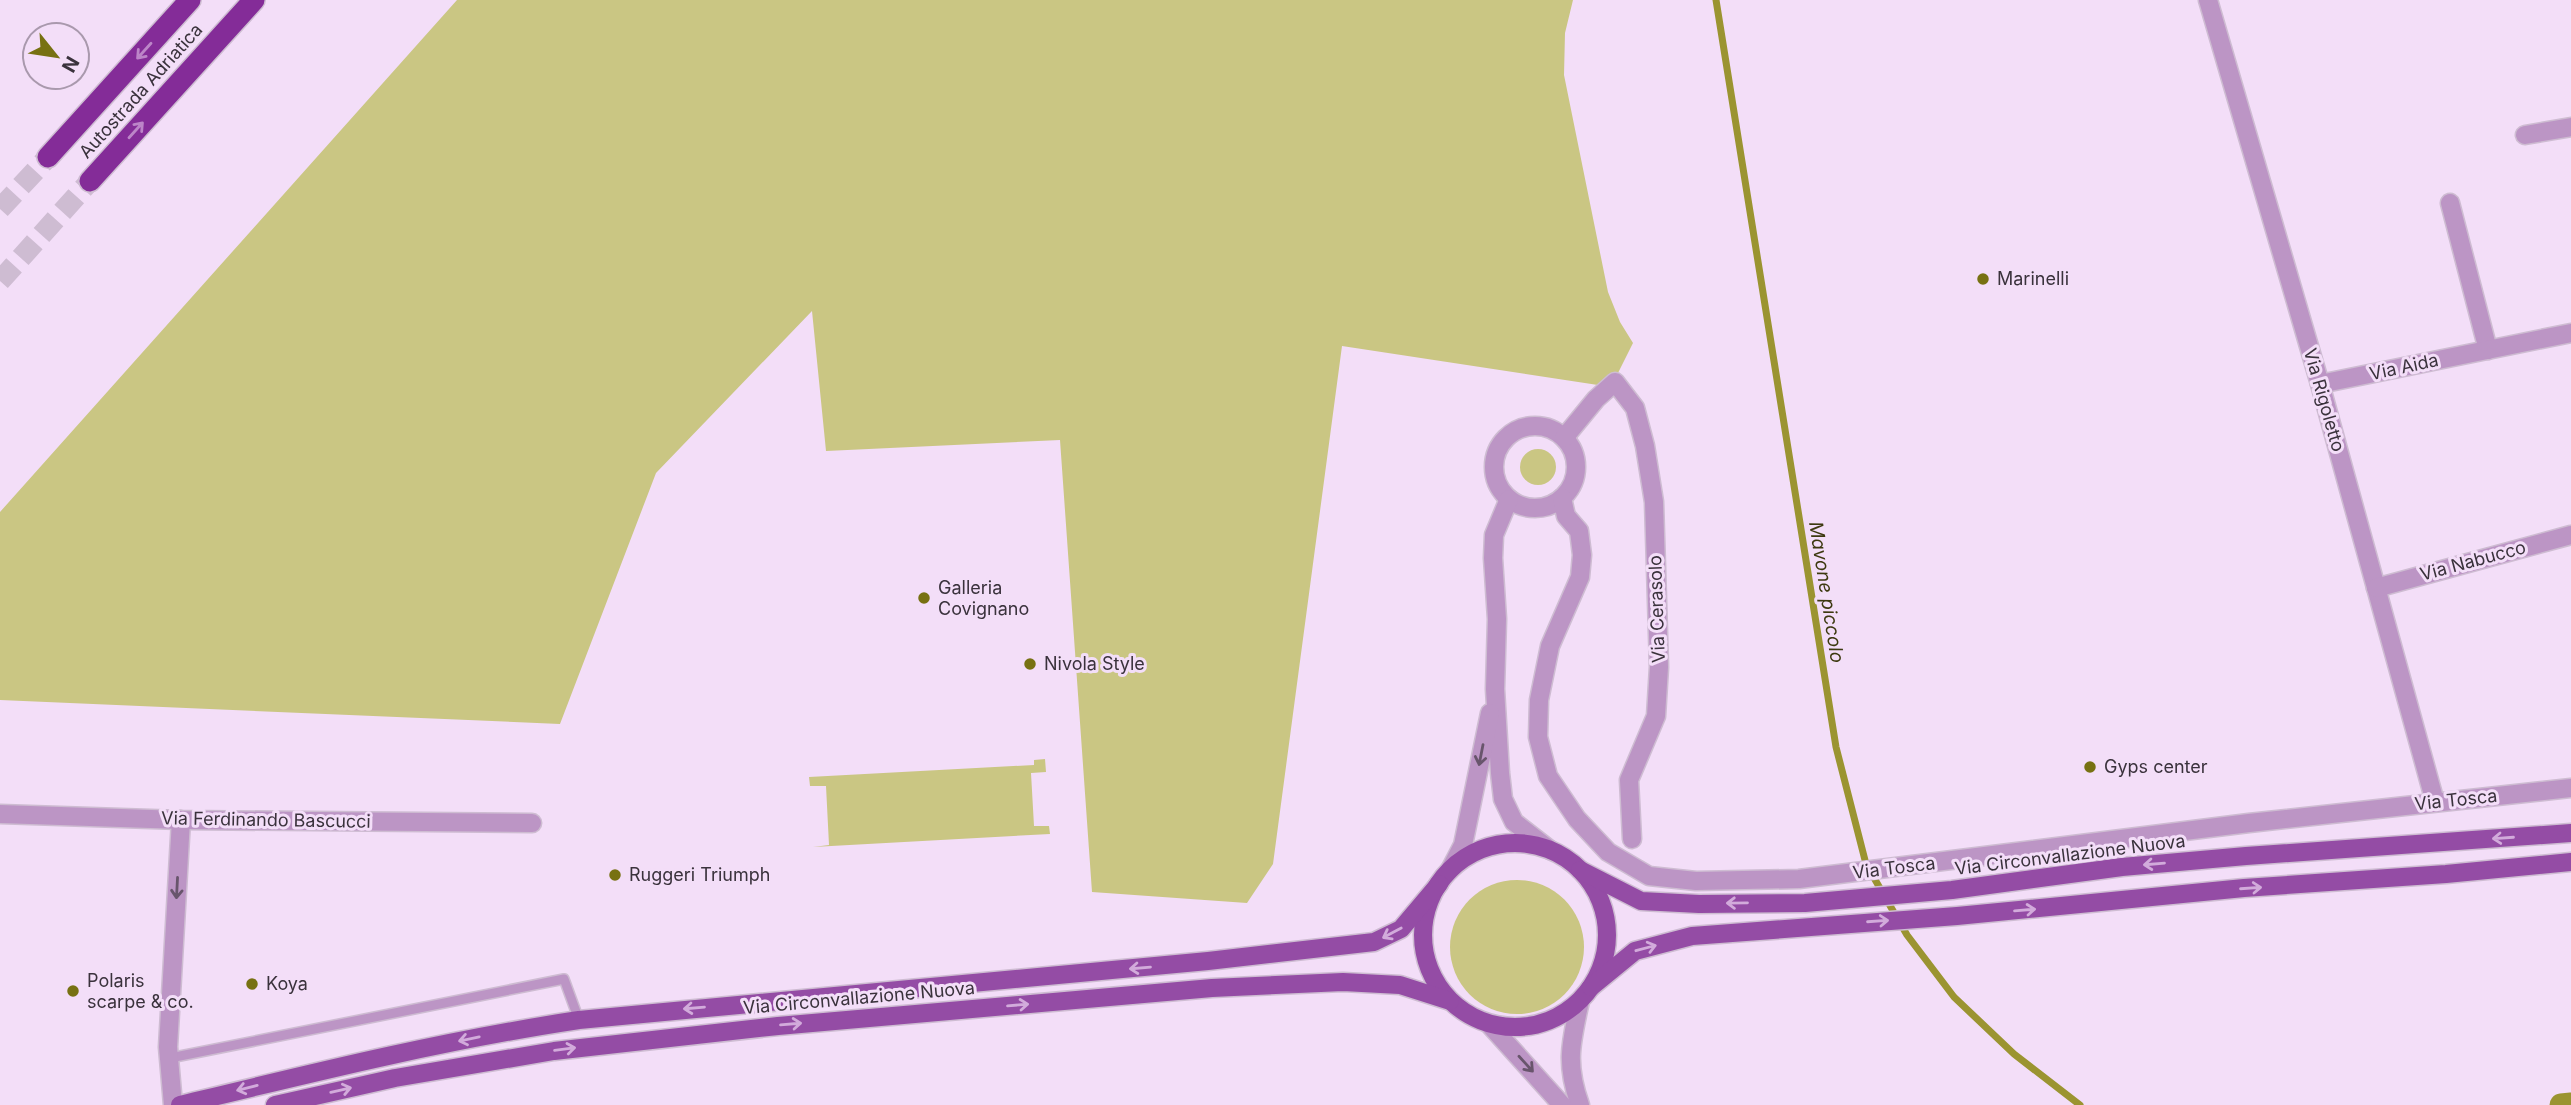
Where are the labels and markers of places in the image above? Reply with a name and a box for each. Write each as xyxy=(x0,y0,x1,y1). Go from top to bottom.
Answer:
place label: Marinelli xyxy=(1997,268,2069,289)
marker: Marinelli xyxy=(1975,271,1991,287)
place label: Galleria Covignano xyxy=(938,577,1029,619)
marker: Galleria Covignano xyxy=(916,590,932,606)
place label: Nivola Style xyxy=(1044,653,1145,674)
marker: Nivola Style xyxy=(1022,656,1038,672)
place label: Gyps center xyxy=(2104,756,2208,777)
marker: Gyps center xyxy=(2082,759,2098,775)
place label: Ruggeri Triumph xyxy=(629,864,770,885)
marker: Ruggeri Triumph xyxy=(607,867,623,883)
place label: Polaris scarpe & co. xyxy=(87,970,194,1012)
place label: Koya xyxy=(266,973,308,994)
marker: Koya xyxy=(244,976,260,992)
marker: Polaris scarpe & co. xyxy=(65,983,81,999)

